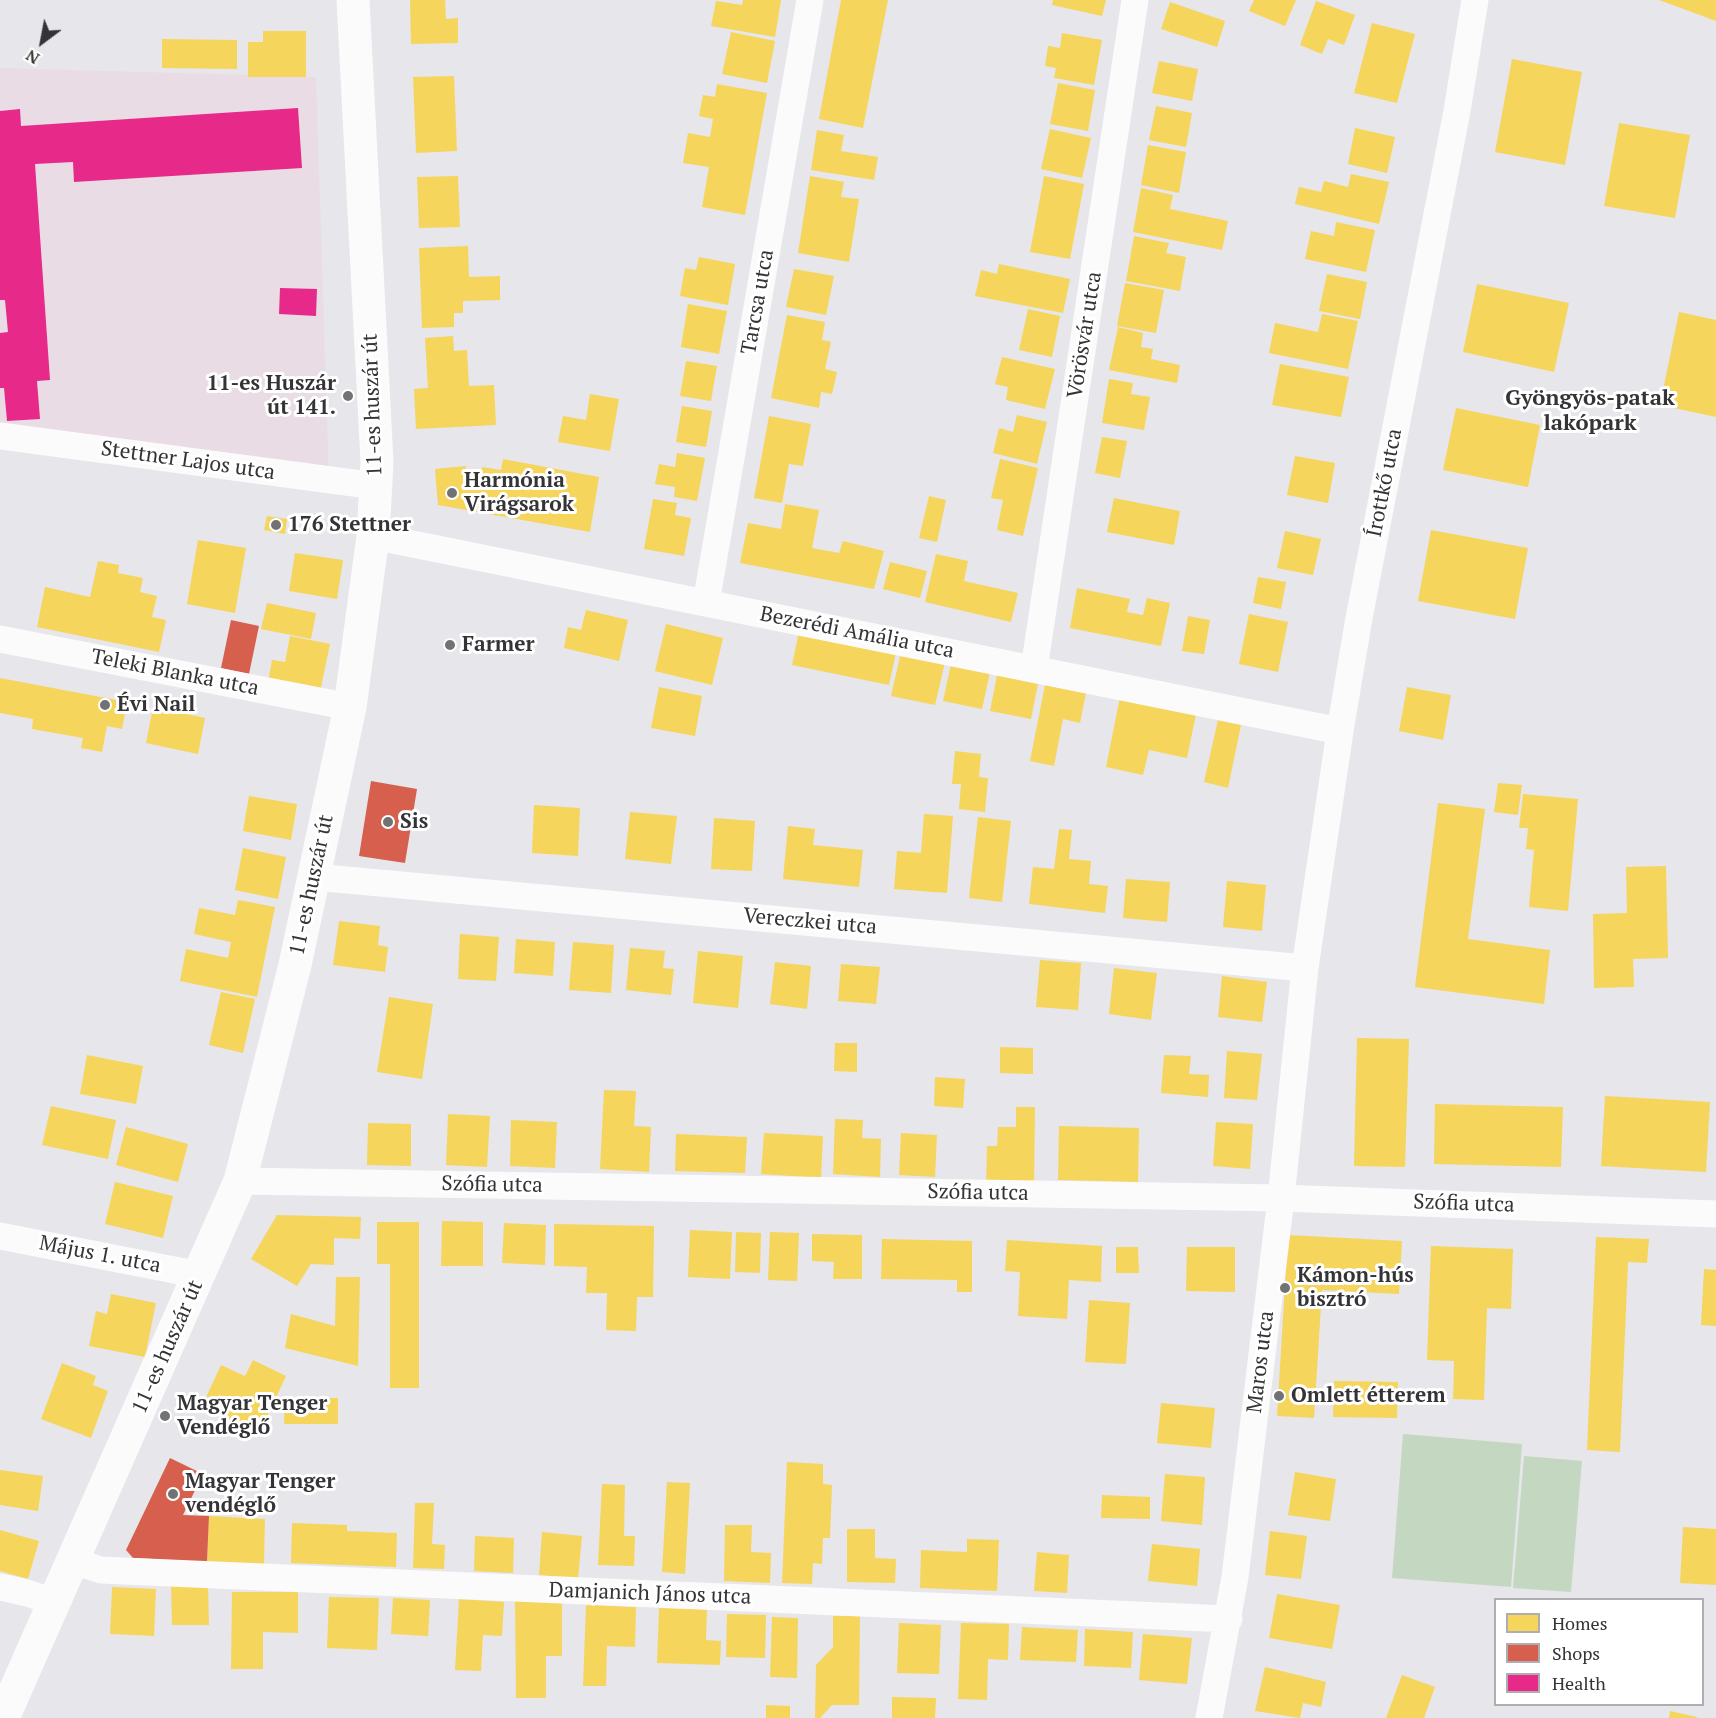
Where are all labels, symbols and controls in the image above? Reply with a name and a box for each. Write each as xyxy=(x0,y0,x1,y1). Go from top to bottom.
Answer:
north arrow xyxy=(12,12,72,72)
text: N xyxy=(21,45,43,70)
street label: Tarcsa utca xyxy=(736,248,780,356)
street label: Vörösvár utca xyxy=(1063,270,1107,400)
street label: 11-es huszár út xyxy=(358,333,388,477)
place label: 11-es Huszár út 141. xyxy=(207,371,336,421)
district label: Gyöngyös-patak lakópark xyxy=(1505,386,1675,438)
marker: 11-es Huszár út 141. xyxy=(341,389,355,403)
street label: Írottkő utca xyxy=(1362,427,1408,539)
street label: Stettner Lajos utca xyxy=(99,436,277,486)
place label: Harmónia Virágsarok xyxy=(464,468,574,518)
marker: Harmónia Virágsarok xyxy=(445,486,459,500)
place label: 176 Stettner xyxy=(288,512,411,538)
marker: 176 Stettner xyxy=(269,518,283,532)
street label: Bezerédi Amália utca xyxy=(758,602,956,664)
place label: Farmer xyxy=(462,632,535,658)
marker: Farmer xyxy=(443,638,457,652)
street label: Teleki Blanka utca xyxy=(89,644,261,702)
place label: Évi Nail xyxy=(117,692,195,718)
marker: Évi Nail xyxy=(98,698,112,712)
place label: Sis xyxy=(400,809,428,835)
street label: 11-es huszár út xyxy=(285,812,339,958)
marker: Sis xyxy=(381,815,395,829)
street label: Vereczkei utca xyxy=(742,904,878,940)
street label: Szófia utca xyxy=(441,1172,543,1198)
street label: Szófia utca xyxy=(927,1180,1029,1206)
street label: Szófia utca xyxy=(1413,1190,1515,1218)
street label: Május 1. utca xyxy=(37,1231,163,1279)
place label: Kámon-hús bisztró xyxy=(1297,1263,1414,1313)
street label: 11-es huszár út xyxy=(127,1276,209,1418)
marker: Kámon-hús bisztró xyxy=(1278,1281,1292,1295)
street label: Maros utca xyxy=(1242,1309,1280,1415)
place label: Omlett étterem xyxy=(1291,1383,1446,1409)
marker: Omlett étterem xyxy=(1272,1389,1286,1403)
place label: Magyar Tenger Vendéglő xyxy=(177,1391,327,1441)
marker: Magyar Tenger Vendéglő xyxy=(158,1409,172,1423)
place label: Magyar Tenger vendéglő xyxy=(185,1469,335,1519)
marker: Magyar Tenger vendéglő xyxy=(166,1487,180,1501)
street label: Damjanich János utca xyxy=(548,1578,752,1610)
legend xyxy=(1494,1598,1704,1706)
text: Homes xyxy=(1552,1611,1607,1635)
text: Shops xyxy=(1552,1641,1600,1665)
text: Health xyxy=(1552,1671,1606,1695)

